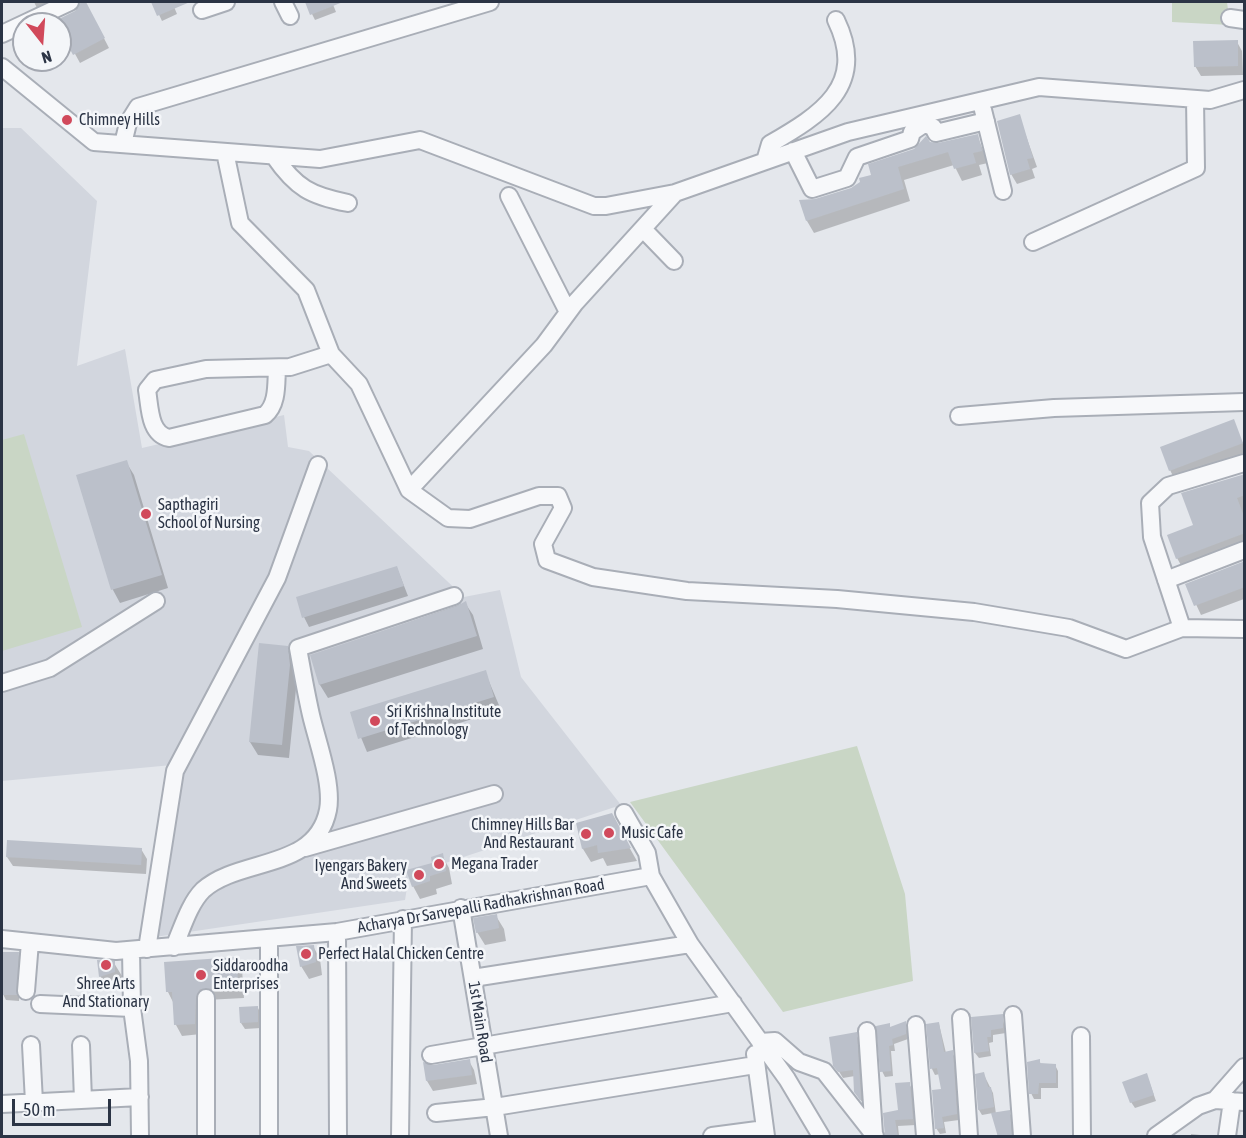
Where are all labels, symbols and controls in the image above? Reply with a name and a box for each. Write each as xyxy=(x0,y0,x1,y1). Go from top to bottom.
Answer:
north arrow xyxy=(12,12,72,72)
text: N xyxy=(40,47,54,67)
place label: Chimney Hills xyxy=(79,110,160,130)
marker: Chimney Hills xyxy=(60,113,74,127)
place label: Sapthagiri School of Nursing xyxy=(158,495,260,533)
marker: Sapthagiri School of Nursing xyxy=(139,507,153,521)
place label: Sri Krishna Institute of Technology xyxy=(387,702,501,740)
marker: Sri Krishna Institute of Technology xyxy=(368,714,382,728)
place label: Chimney Hills Bar And Restaurant xyxy=(471,815,574,853)
place label: Music Cafe xyxy=(621,823,683,843)
marker: Music Cafe xyxy=(602,826,616,840)
marker: Chimney Hills Bar And Restaurant xyxy=(579,827,593,841)
place label: Megana Trader xyxy=(451,854,538,874)
place label: Iyengars Bakery And Sweets xyxy=(315,856,407,894)
marker: Megana Trader xyxy=(432,857,446,871)
marker: Iyengars Bakery And Sweets xyxy=(412,868,426,882)
street label: Acharya Dr Sarvepalli Radhakrishnan Road xyxy=(356,875,606,937)
place label: Perfect Halal Chicken Centre xyxy=(318,944,484,964)
marker: Perfect Halal Chicken Centre xyxy=(299,947,313,961)
place label: Siddaroodha Enterprises xyxy=(213,956,289,994)
marker: Shree Arts And Stationary xyxy=(99,958,113,972)
marker: Siddaroodha Enterprises xyxy=(194,968,208,982)
place label: Shree Arts And Stationary xyxy=(63,974,149,1012)
street label: 1st Main Road xyxy=(464,980,496,1064)
scale bar xyxy=(15,1087,114,1125)
text: 50 m xyxy=(23,1099,55,1120)

